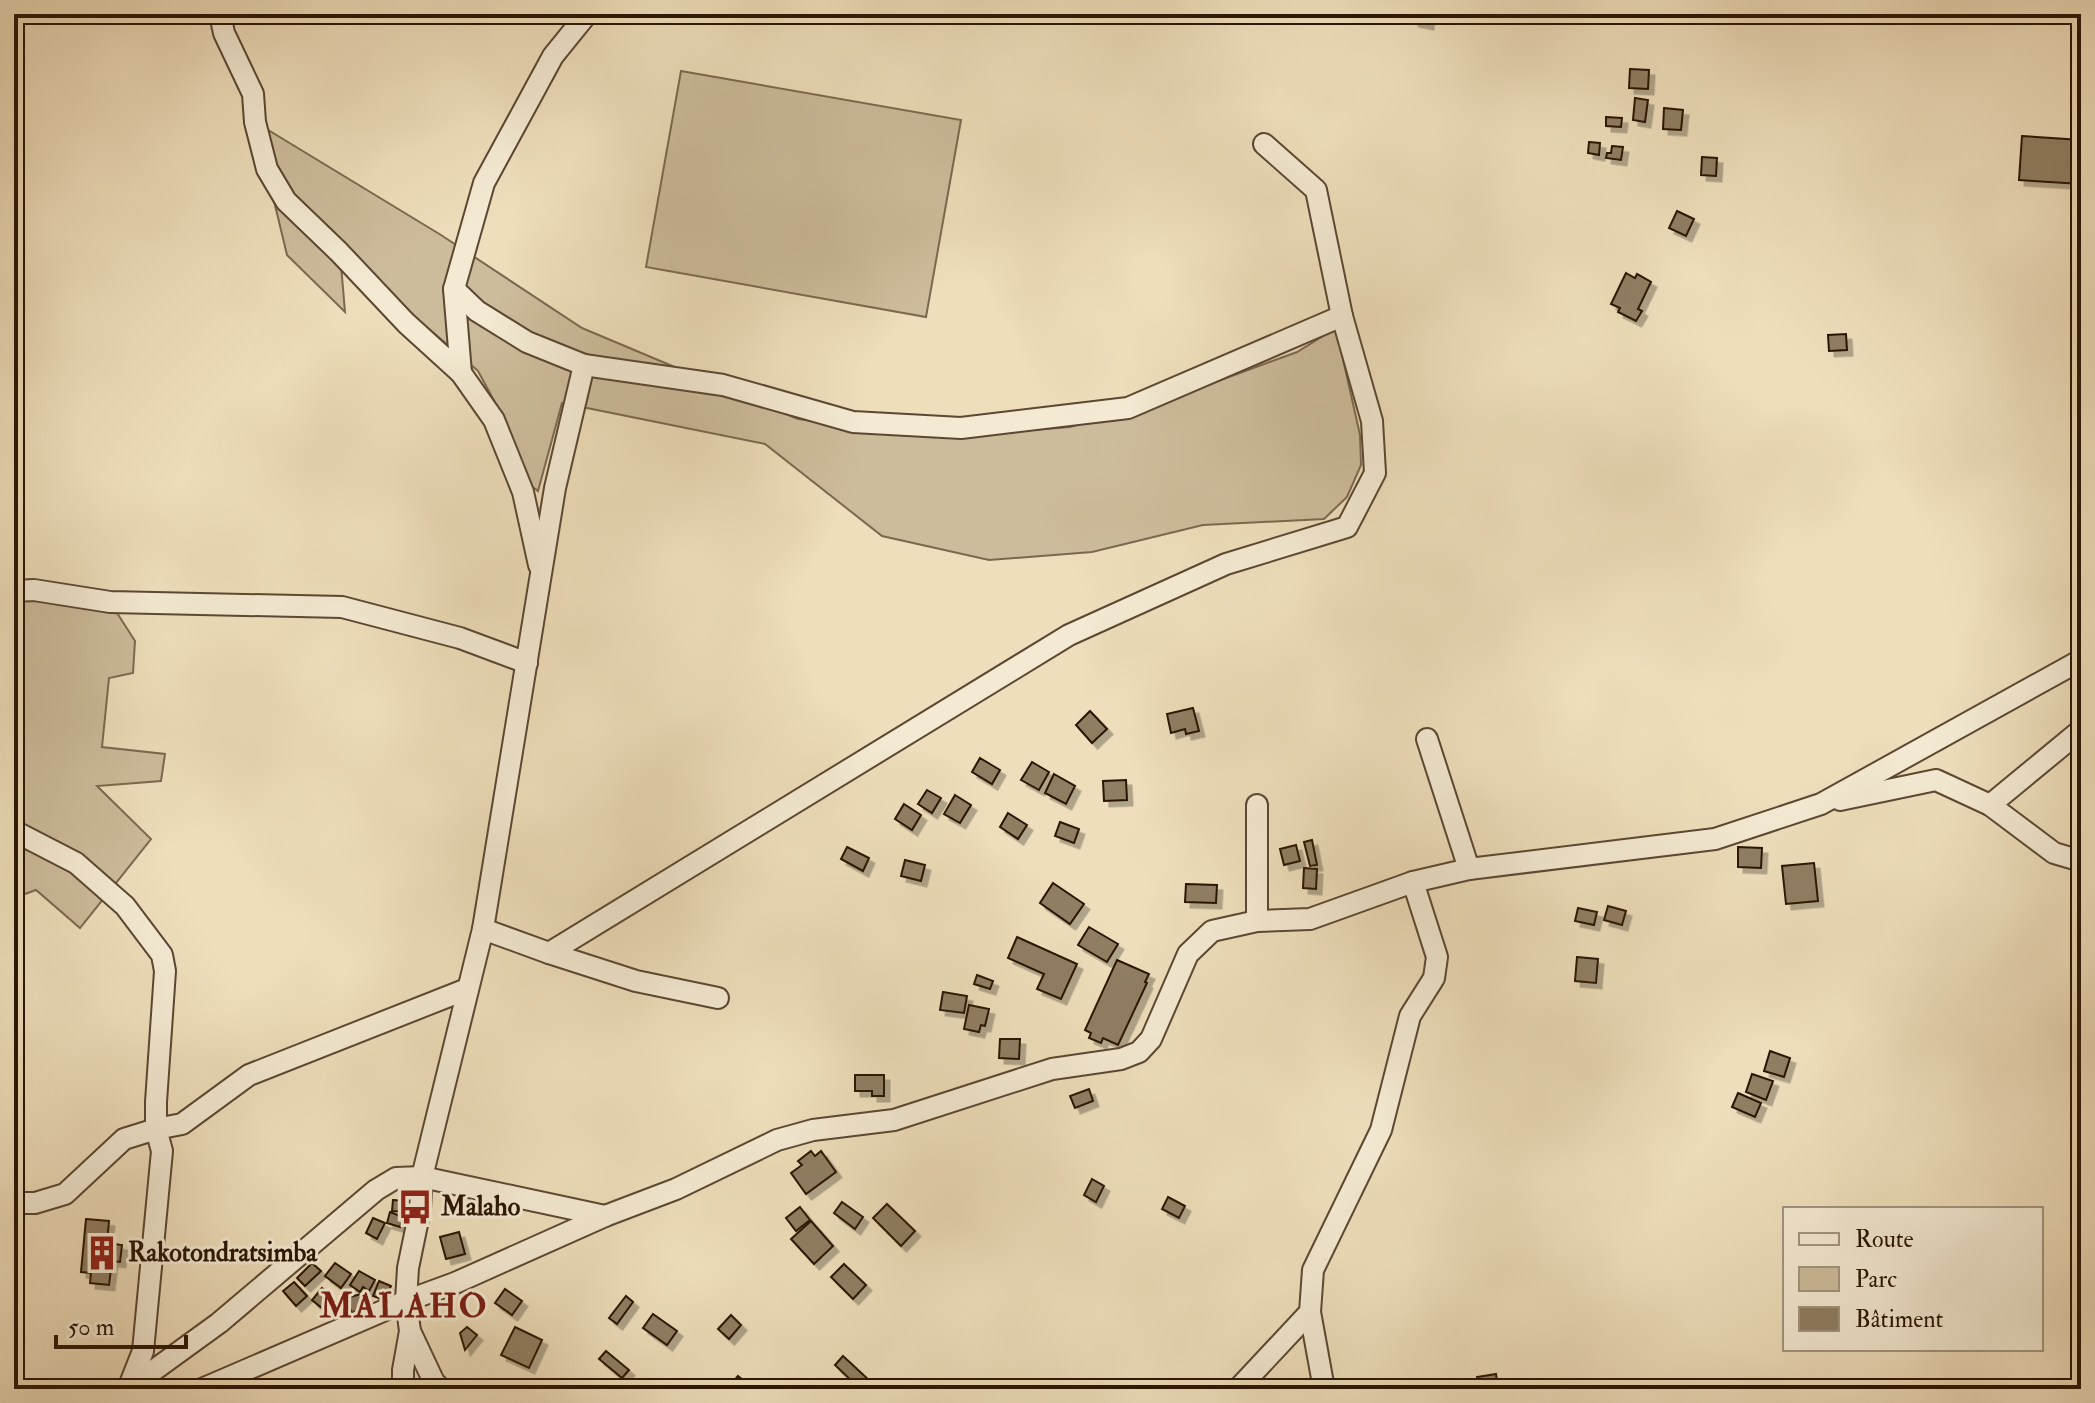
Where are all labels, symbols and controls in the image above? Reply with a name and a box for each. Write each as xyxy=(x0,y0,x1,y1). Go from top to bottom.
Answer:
bus stop icon: Malaho xyxy=(396,1188,434,1226)
place label: Malaho xyxy=(440,1191,521,1223)
legend xyxy=(1783,1207,2043,1351)
text: Route xyxy=(1855,1224,1914,1255)
building icon: Rakotondratsimba xyxy=(83,1234,121,1272)
place label: Rakotondratsimba xyxy=(128,1237,318,1269)
text: Parc xyxy=(1855,1264,1897,1295)
district label: MALAHO xyxy=(319,1285,488,1328)
scale bar xyxy=(56,1299,186,1349)
text: Bâtiment xyxy=(1855,1304,1944,1335)
text: 50 m xyxy=(68,1312,115,1343)

